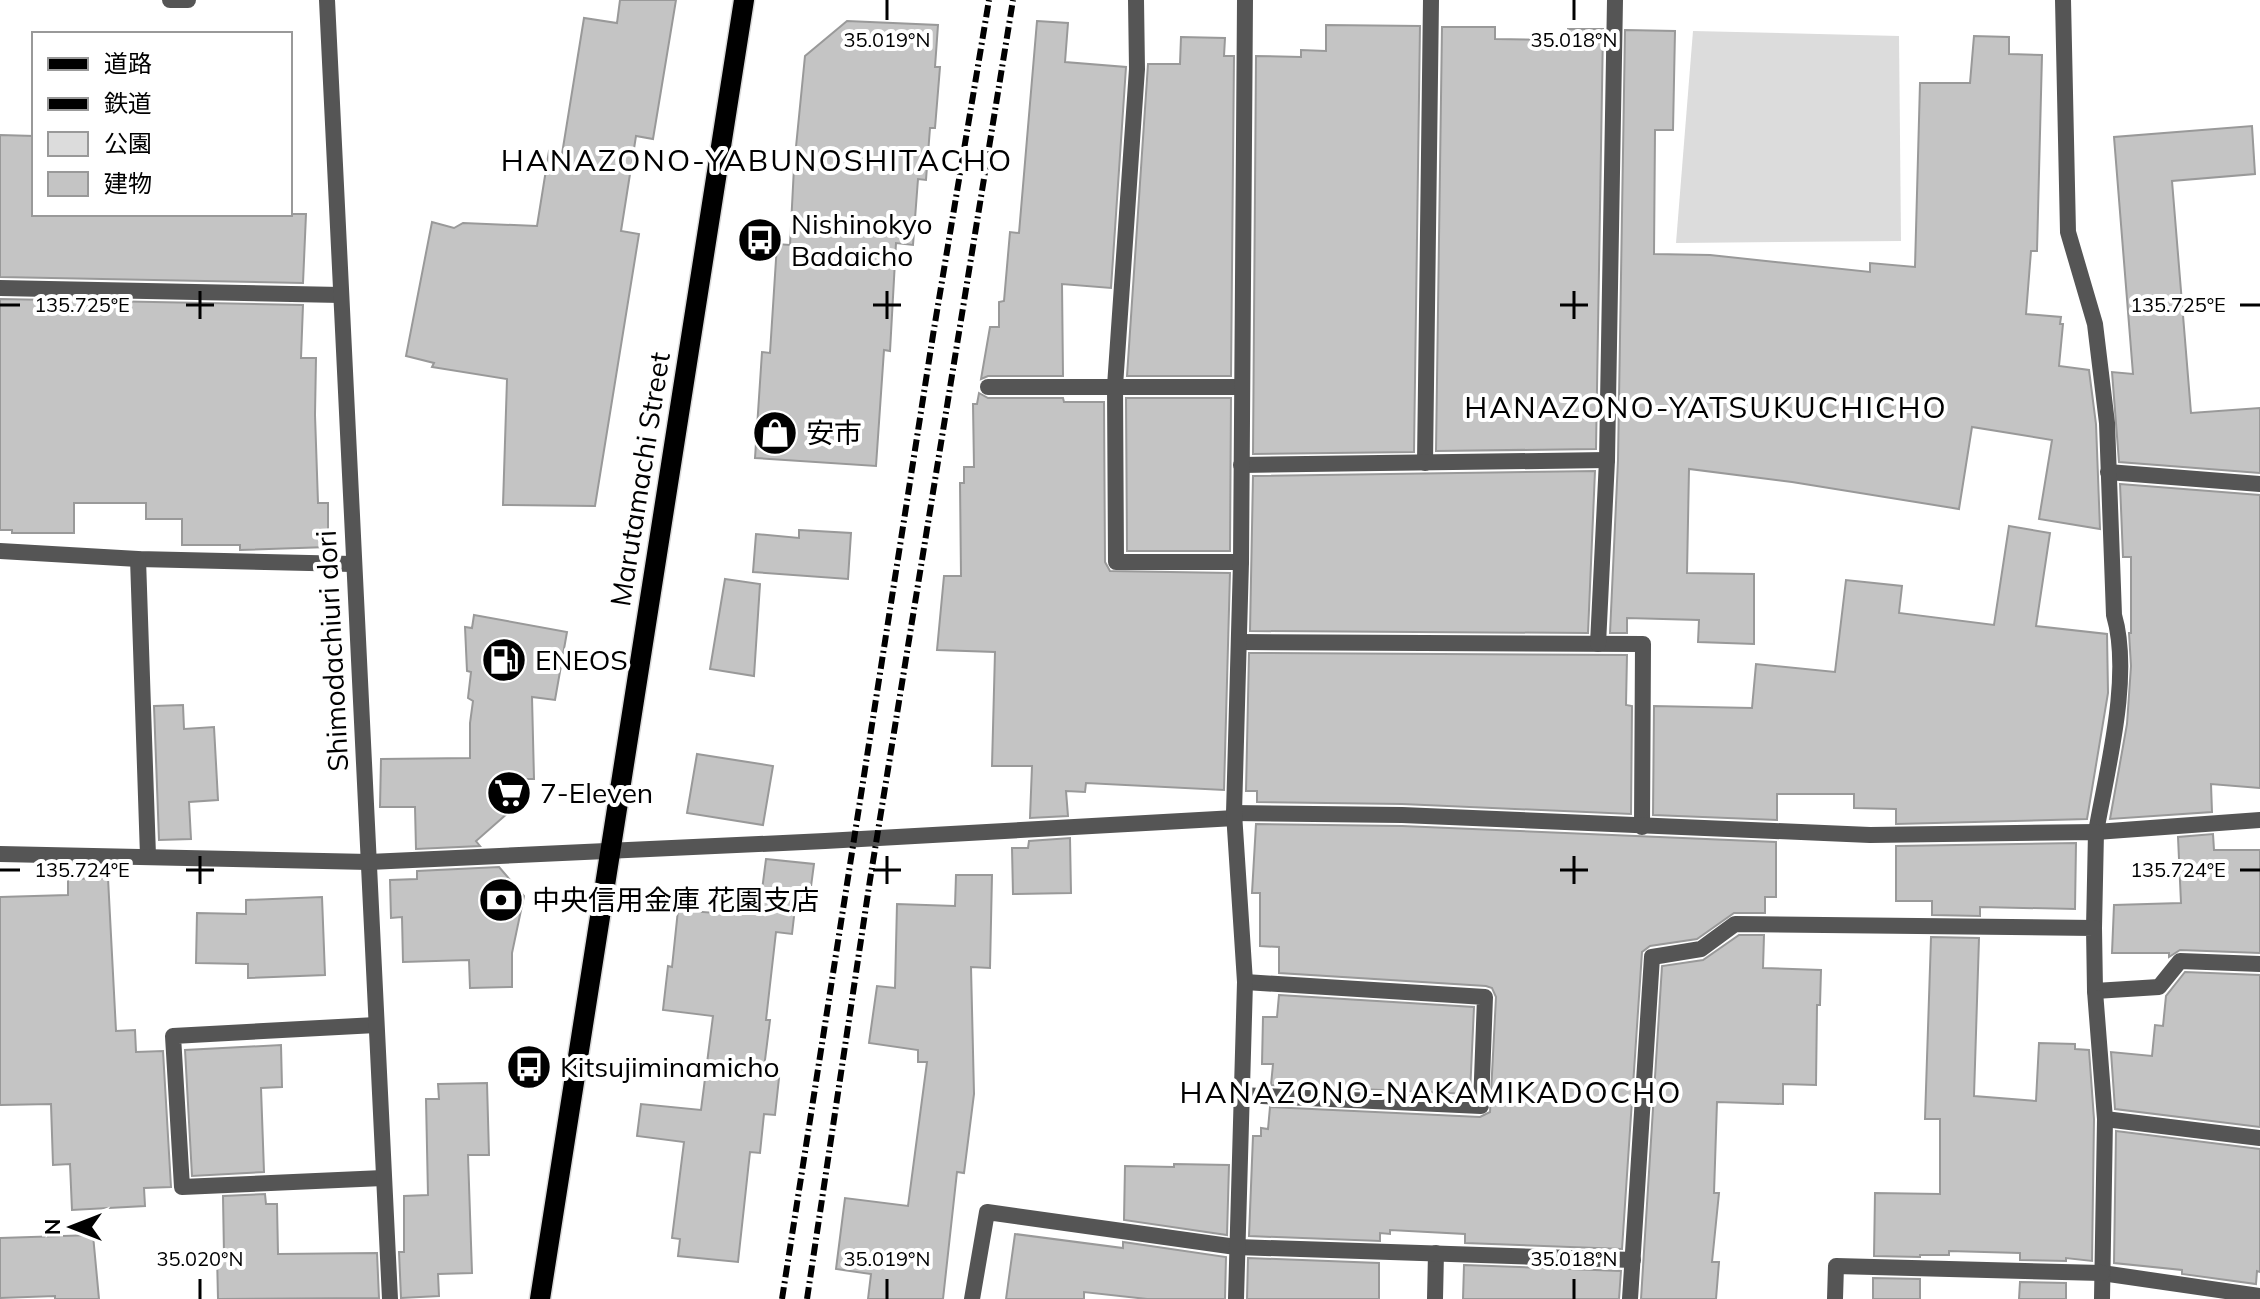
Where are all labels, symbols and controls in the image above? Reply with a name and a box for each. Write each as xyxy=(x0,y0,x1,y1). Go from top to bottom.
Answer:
text: 35.019°N xyxy=(844,27,930,52)
text: 35.018°N xyxy=(1531,27,1617,52)
legend xyxy=(32,32,292,216)
text: 道路 xyxy=(104,48,152,78)
text: 鉄道 xyxy=(104,88,152,118)
text: 公園 xyxy=(104,128,152,158)
district label: HANAZONO-YABUNOSHITACHO xyxy=(501,141,1013,179)
text: 建物 xyxy=(104,168,152,198)
place label: Nishinokyo Badaicho xyxy=(791,206,933,273)
bus stop icon: Nishinokyo Badaicho xyxy=(736,216,784,264)
text: 135.725°E xyxy=(34,292,130,317)
text: 135.725°E xyxy=(2130,292,2226,317)
street label: Marutamachi Street xyxy=(602,349,677,608)
district label: HANAZONO-YATSUKUCHICHO xyxy=(1464,388,1948,426)
shop icon: 安市 xyxy=(751,409,799,457)
place label: 安市 xyxy=(806,415,862,450)
street label: Shimodachiuri dori xyxy=(308,530,355,773)
fuel station icon: ENEOS xyxy=(480,636,528,684)
place label: ENEOS xyxy=(535,642,628,677)
supermarket icon: 7-Eleven xyxy=(485,769,533,817)
place label: 7-Eleven xyxy=(540,775,653,810)
text: 135.724°E xyxy=(34,857,130,882)
text: 135.724°E xyxy=(2130,857,2226,882)
bank icon: 中央信用金庫 花園支店 xyxy=(477,876,525,924)
place label: 中央信用金庫 花園支店 xyxy=(532,882,819,917)
bus stop icon: Kitsujiminamicho xyxy=(505,1043,553,1091)
place label: Kitsujiminamicho xyxy=(560,1049,780,1084)
district label: HANAZONO-NAKAMIKADOCHO xyxy=(1180,1073,1682,1111)
north arrow xyxy=(32,1187,112,1267)
text: N xyxy=(38,1219,66,1235)
text: 35.020°N xyxy=(157,1246,243,1271)
text: 35.019°N xyxy=(844,1246,930,1271)
text: 35.018°N xyxy=(1531,1246,1617,1271)

